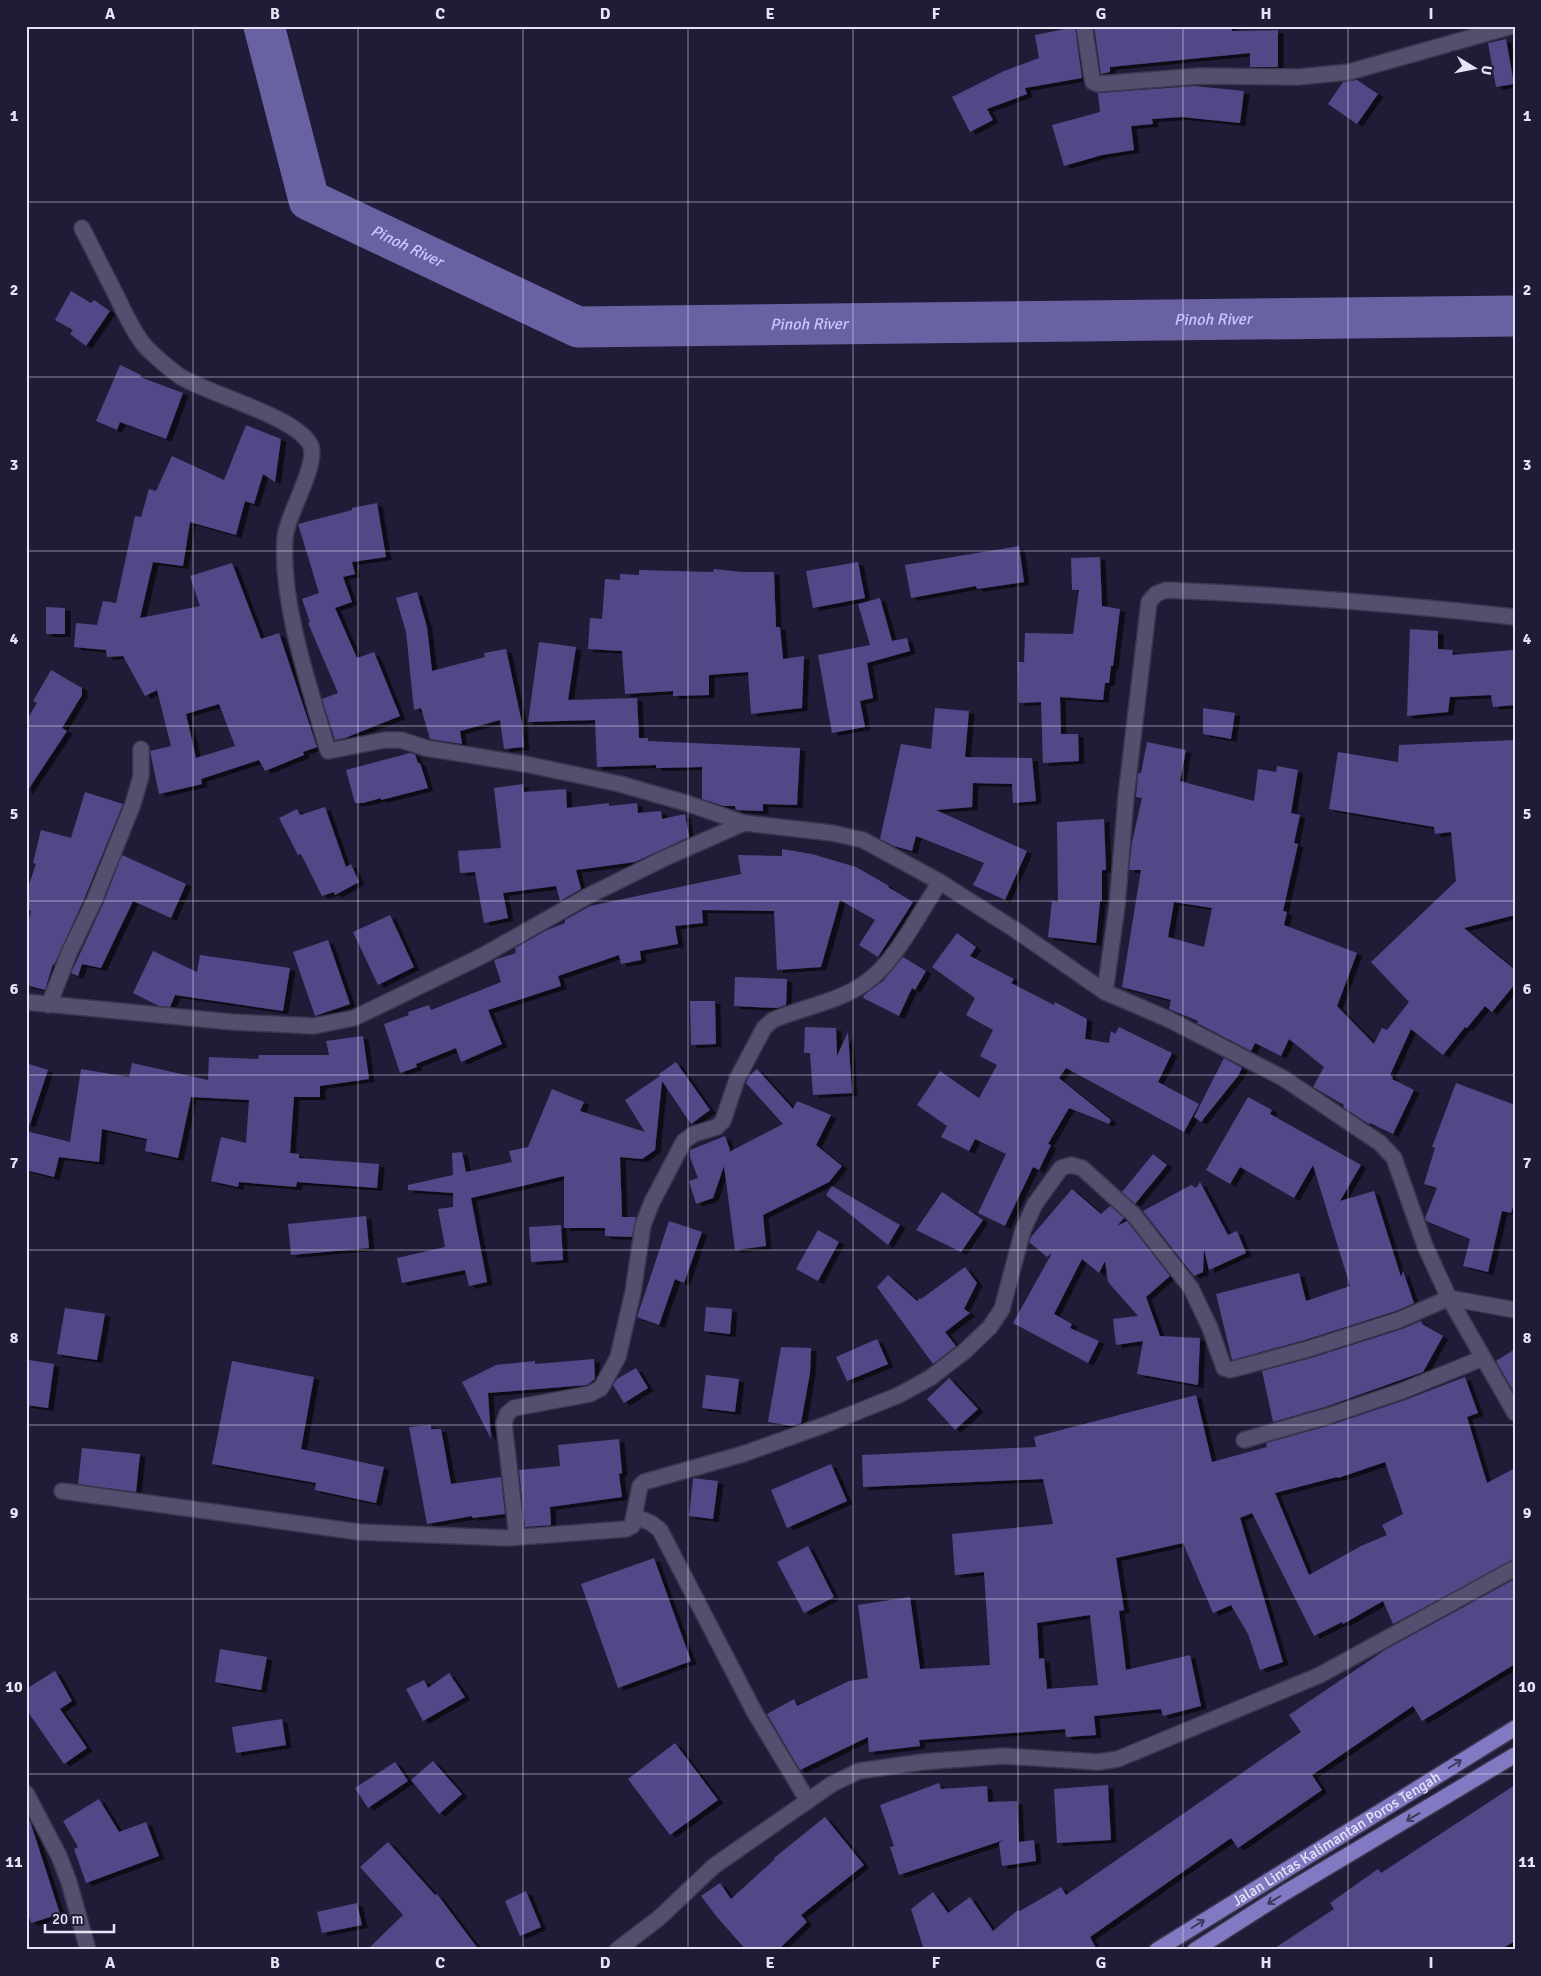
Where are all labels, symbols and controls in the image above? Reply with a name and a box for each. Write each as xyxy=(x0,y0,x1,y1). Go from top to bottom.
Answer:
text: A xyxy=(105,4,116,24)
text: B xyxy=(270,4,280,24)
text: C xyxy=(435,4,445,24)
text: D xyxy=(600,4,611,24)
text: E xyxy=(765,4,775,24)
text: F xyxy=(932,4,941,24)
text: G xyxy=(1096,4,1106,24)
text: H xyxy=(1261,4,1271,24)
text: I xyxy=(1428,4,1434,24)
north arrow xyxy=(1448,42,1498,92)
text: U xyxy=(1477,64,1496,76)
text: 1 xyxy=(10,106,19,126)
text: 1 xyxy=(1523,106,1532,126)
water label: Pinoh River xyxy=(368,221,448,273)
text: 2 xyxy=(10,280,18,300)
text: 2 xyxy=(1523,280,1531,300)
water label: Pinoh River xyxy=(1174,309,1254,330)
water label: Pinoh River xyxy=(770,314,850,335)
text: 3 xyxy=(10,455,18,475)
text: 3 xyxy=(1523,455,1531,475)
text: 4 xyxy=(10,629,19,649)
text: 4 xyxy=(1523,629,1532,649)
text: 5 xyxy=(10,804,18,824)
text: 5 xyxy=(1523,804,1531,824)
text: 6 xyxy=(10,979,19,999)
text: 6 xyxy=(1523,979,1532,999)
text: 7 xyxy=(10,1153,19,1173)
text: 7 xyxy=(1523,1153,1532,1173)
text: 8 xyxy=(10,1328,19,1348)
text: 8 xyxy=(1523,1328,1532,1348)
text: 9 xyxy=(10,1503,19,1523)
text: 9 xyxy=(1523,1503,1532,1523)
text: 10 xyxy=(5,1677,23,1697)
text: 10 xyxy=(1518,1677,1536,1697)
one-way arrow xyxy=(1448,1759,1462,1769)
street label: Jalan Lintas Kalimantan Poros Tengah xyxy=(1229,1767,1444,1910)
one-way arrow xyxy=(1407,1812,1421,1822)
text: 11 xyxy=(5,1852,23,1872)
text: 11 xyxy=(1518,1852,1536,1872)
one-way arrow xyxy=(1267,1895,1281,1905)
scale bar xyxy=(45,1901,114,1933)
text: 20 m xyxy=(52,1910,83,1928)
one-way arrow xyxy=(1191,1918,1205,1928)
text: A xyxy=(105,1953,116,1973)
text: B xyxy=(270,1953,280,1973)
text: C xyxy=(435,1953,445,1973)
text: D xyxy=(600,1953,611,1973)
text: E xyxy=(765,1953,775,1973)
text: F xyxy=(932,1953,941,1973)
text: G xyxy=(1096,1953,1106,1973)
text: H xyxy=(1261,1953,1271,1973)
text: I xyxy=(1428,1953,1434,1973)

